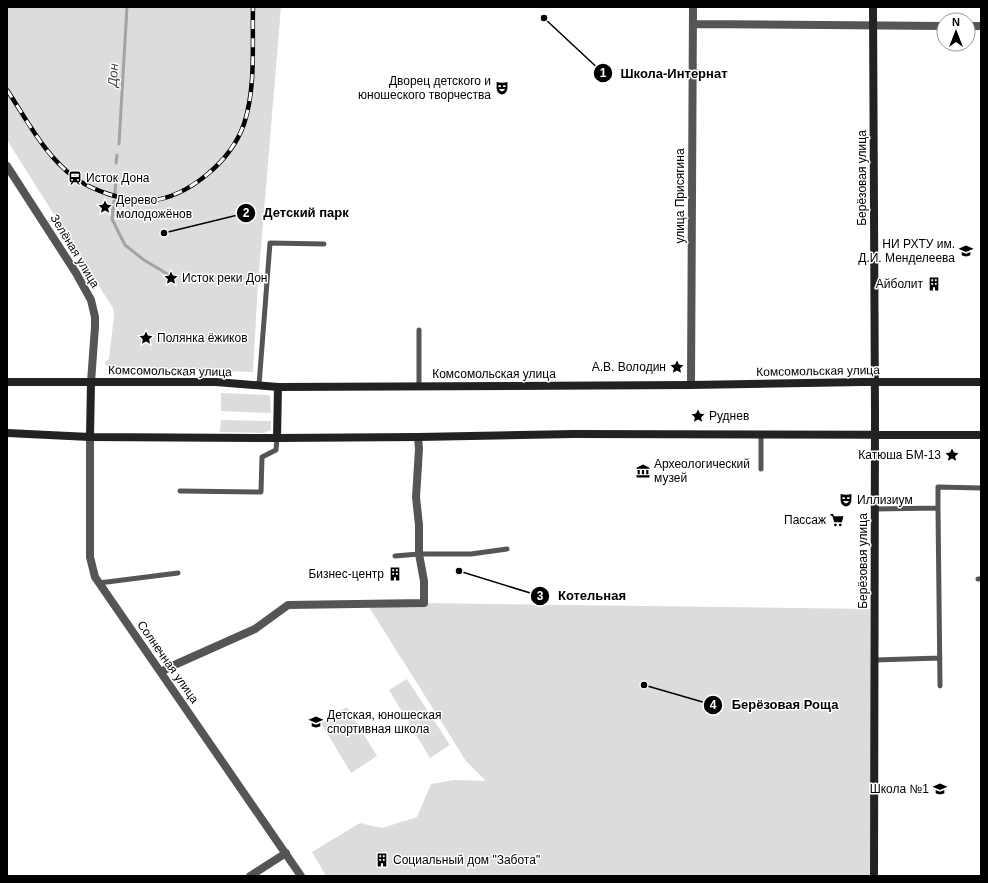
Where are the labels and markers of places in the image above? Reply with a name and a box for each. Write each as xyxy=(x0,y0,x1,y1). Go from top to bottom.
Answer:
callout: Школа-Интернат xyxy=(593,61,736,86)
place label: Дворец детского и юношеского творчества xyxy=(358,74,491,102)
theatre icon: Дворец детского и юношеского творчества xyxy=(494,80,510,96)
station icon: Исток Дона xyxy=(67,170,83,186)
place label: Исток Дона xyxy=(86,171,150,185)
place label: Дерево молодожёнов xyxy=(116,193,192,221)
place icon: Дерево молодожёнов xyxy=(97,199,113,215)
callout: Детский парк xyxy=(236,200,357,225)
place label: НИ РХТУ им. Д.И. Менделеева xyxy=(858,237,955,265)
school or university icon: НИ РХТУ им. Д.И. Менделеева xyxy=(958,243,974,259)
place icon: Исток реки Дон xyxy=(163,270,179,286)
place label: Исток реки Дон xyxy=(182,271,267,285)
building icon: Айболит xyxy=(926,276,942,292)
place label: Айболит xyxy=(876,277,923,291)
place icon: Полянка ёжиков xyxy=(138,330,154,346)
place label: Полянка ёжиков xyxy=(157,331,248,345)
place icon: А.В. Володин xyxy=(669,359,685,375)
place label: А.В. Володин xyxy=(592,360,666,374)
place icon: Руднев xyxy=(690,408,706,424)
place label: Руднев xyxy=(709,409,749,423)
place icon: Катюша БМ-13 xyxy=(944,447,960,463)
place label: Катюша БМ-13 xyxy=(858,448,941,462)
place label: Археологический музей xyxy=(654,457,750,485)
museum icon: Археологический музей xyxy=(635,463,651,479)
theatre icon: Иллизиум xyxy=(838,492,854,508)
place label: Иллизиум xyxy=(857,493,913,507)
supermarket icon: Пассаж xyxy=(829,512,845,528)
place label: Пассаж xyxy=(784,513,826,527)
building icon: Бизнес-центр xyxy=(387,566,403,582)
place label: Бизнес-центр xyxy=(308,567,384,581)
callout: Котельная xyxy=(530,583,634,608)
callout: Берёзовая Роща xyxy=(703,692,846,717)
place label: Детская, юношеская спортивная школа xyxy=(327,708,441,736)
school or university icon: Детская, юношеская спортивная школа xyxy=(308,714,324,730)
school or university icon: Школа №1 xyxy=(932,781,948,797)
place label: Школа №1 xyxy=(870,782,929,796)
building icon: Социальный дом "Забота" xyxy=(374,852,390,868)
place label: Социальный дом "Забота" xyxy=(393,853,540,867)

